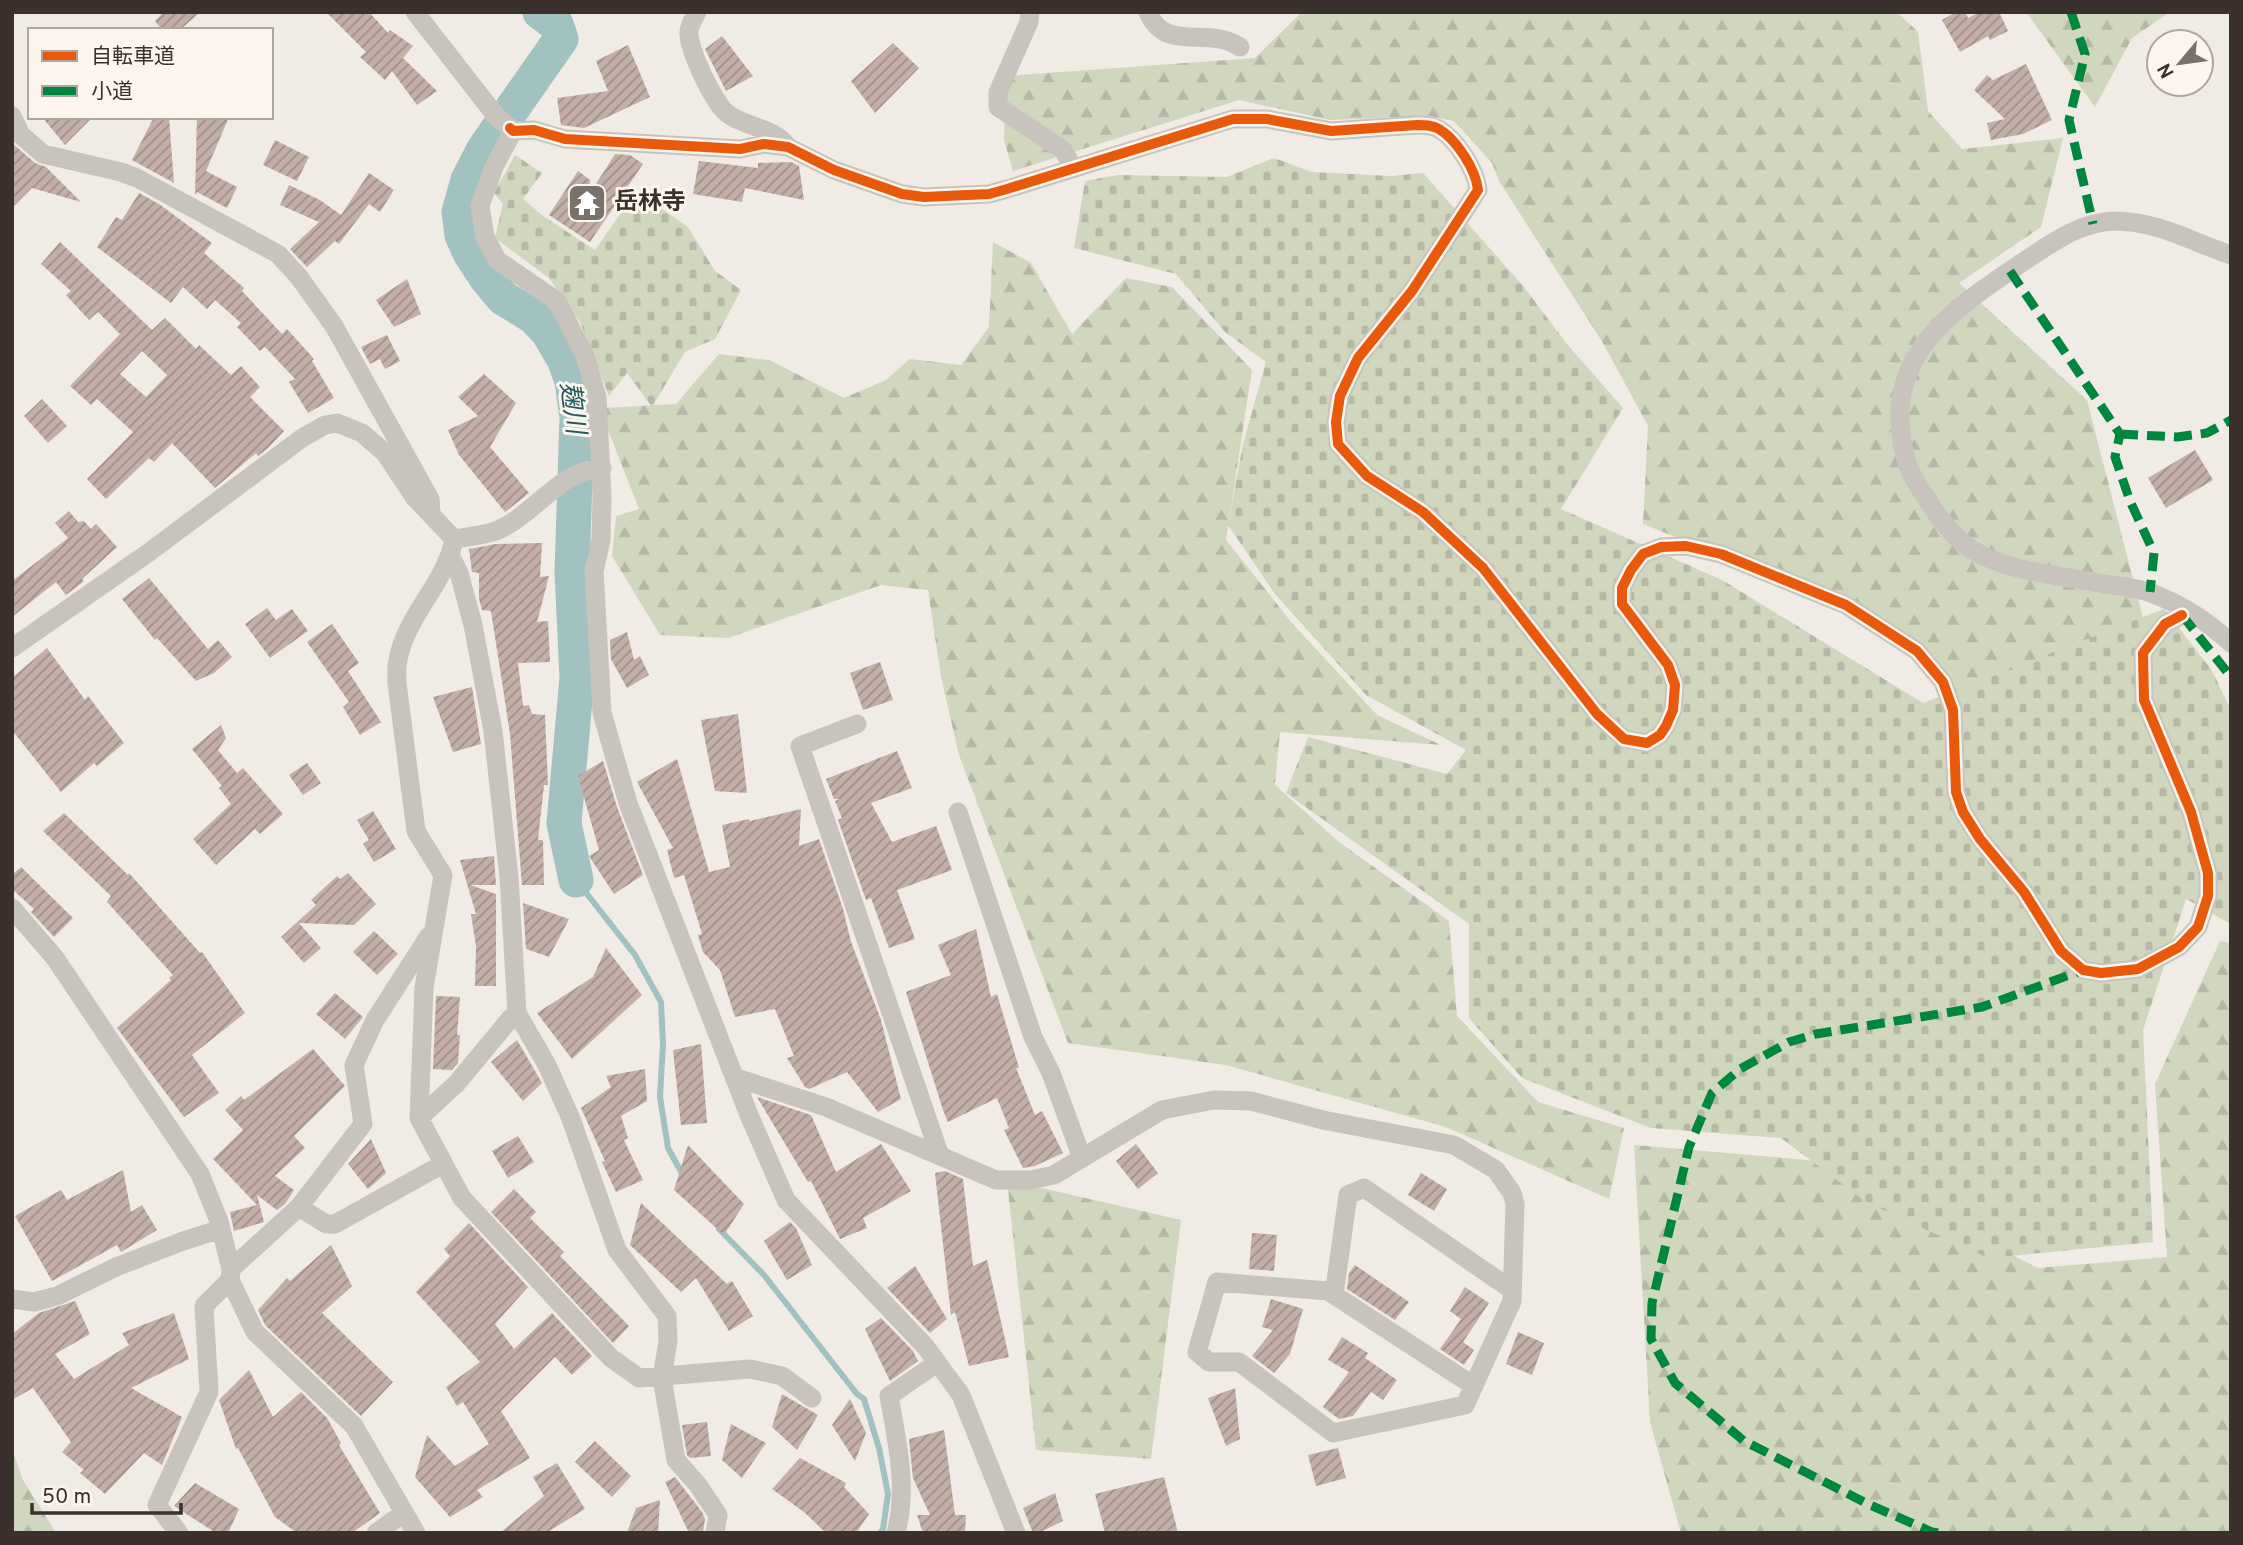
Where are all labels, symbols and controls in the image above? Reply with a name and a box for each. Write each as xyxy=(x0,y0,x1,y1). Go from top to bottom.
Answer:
legend xyxy=(28,28,273,119)
north arrow xyxy=(2145,28,2215,98)
text: 自転車道 xyxy=(91,44,175,71)
text: N xyxy=(2153,58,2181,82)
text: 小道 xyxy=(91,79,133,106)
temple icon: 岳林寺 xyxy=(566,182,608,224)
place label: 岳林寺 xyxy=(614,188,686,218)
water label: 麹川 xyxy=(551,380,591,439)
scale bar xyxy=(32,1472,180,1516)
text: 50 m xyxy=(42,1484,91,1511)

